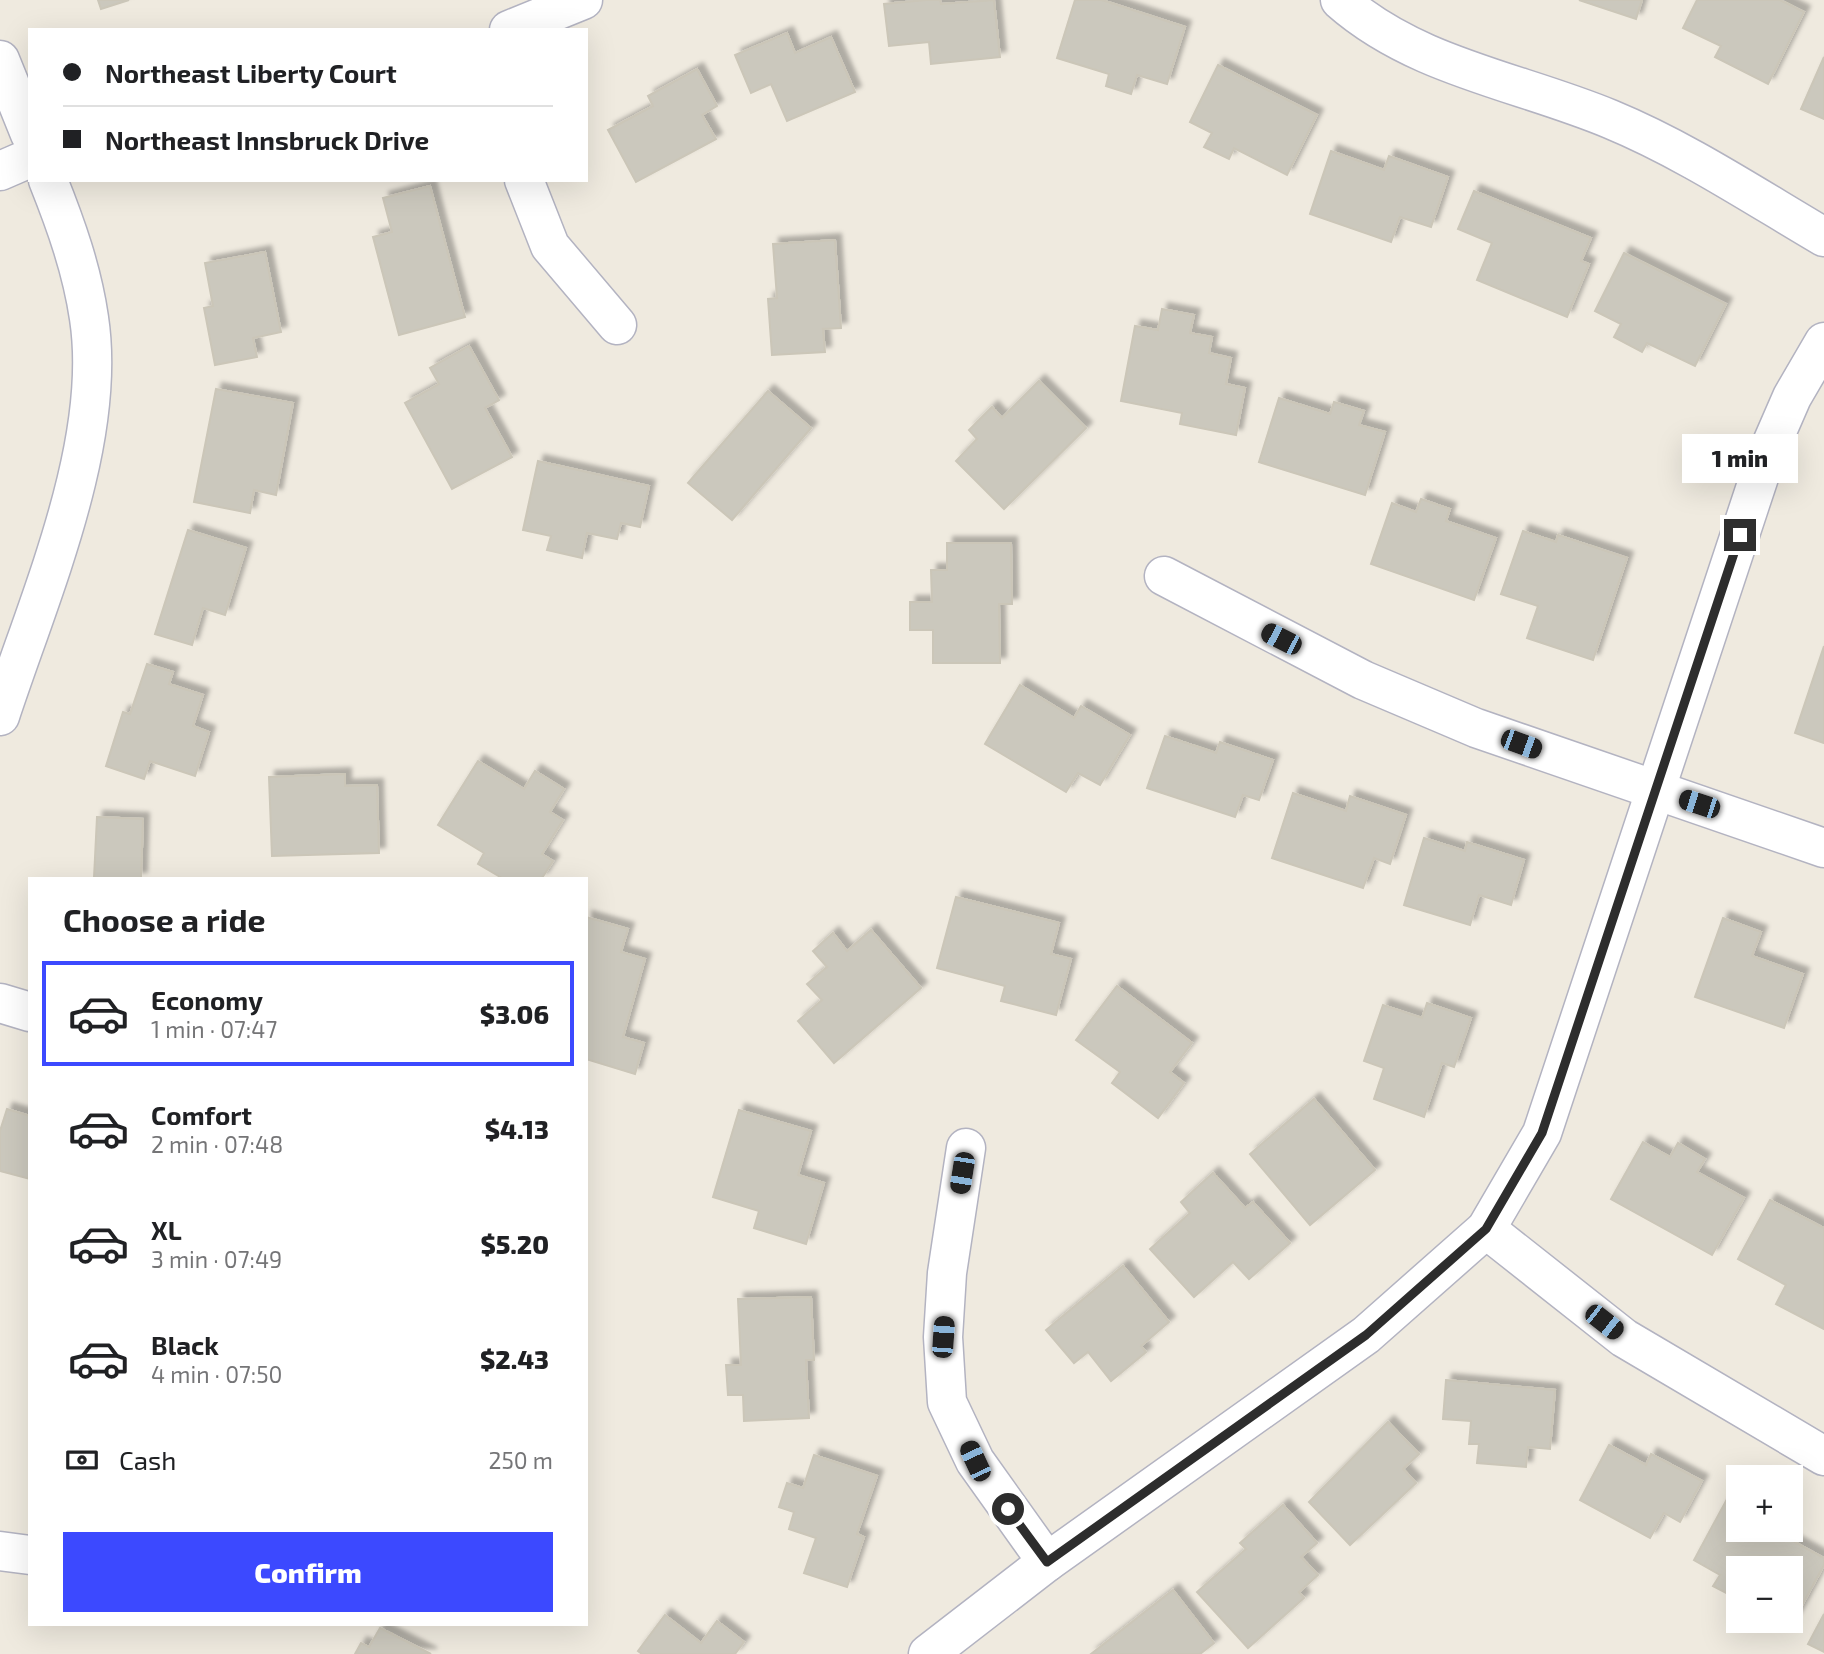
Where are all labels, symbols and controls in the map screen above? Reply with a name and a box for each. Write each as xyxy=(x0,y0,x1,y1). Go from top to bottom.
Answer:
text: Northeast Liberty Court xyxy=(105,57,397,88)
text: Northeast Innsbruck Drive xyxy=(105,124,429,155)
callout: 1 min xyxy=(1682,434,1798,482)
text: 1 min xyxy=(1712,444,1768,472)
route end xyxy=(1724,519,1756,551)
car xyxy=(1258,620,1305,658)
car xyxy=(1498,727,1545,761)
car xyxy=(1676,788,1723,820)
text: Choose a ride xyxy=(63,900,266,938)
icon: car xyxy=(67,982,130,1045)
text: Economy xyxy=(151,984,263,1015)
text: $3.06 xyxy=(480,998,549,1029)
text: 1 min · 07:47 xyxy=(151,1015,277,1043)
icon: car xyxy=(67,1097,130,1160)
text: Comfort xyxy=(151,1099,252,1130)
text: $4.13 xyxy=(485,1113,549,1144)
text: 2 min · 07:48 xyxy=(151,1130,283,1158)
car xyxy=(949,1151,976,1195)
icon: car xyxy=(67,1212,130,1275)
text: XL xyxy=(151,1214,182,1245)
text: $5.20 xyxy=(480,1228,549,1259)
text: 3 min · 07:49 xyxy=(151,1245,282,1273)
car xyxy=(1581,1301,1628,1343)
car xyxy=(932,1315,955,1359)
icon: car xyxy=(67,1327,130,1390)
text: Black xyxy=(151,1329,219,1360)
text: $2.43 xyxy=(480,1343,549,1374)
text: 4 min · 07:50 xyxy=(151,1360,282,1388)
car xyxy=(957,1438,994,1484)
icon: cash xyxy=(63,1441,101,1479)
text: Cash xyxy=(119,1444,176,1475)
text: 250 m xyxy=(489,1446,553,1474)
map controls xyxy=(1726,1465,1803,1633)
button: + xyxy=(1726,1465,1803,1542)
route start xyxy=(992,1493,1024,1525)
button: Confirm xyxy=(63,1532,553,1612)
button: − xyxy=(1726,1556,1803,1633)

